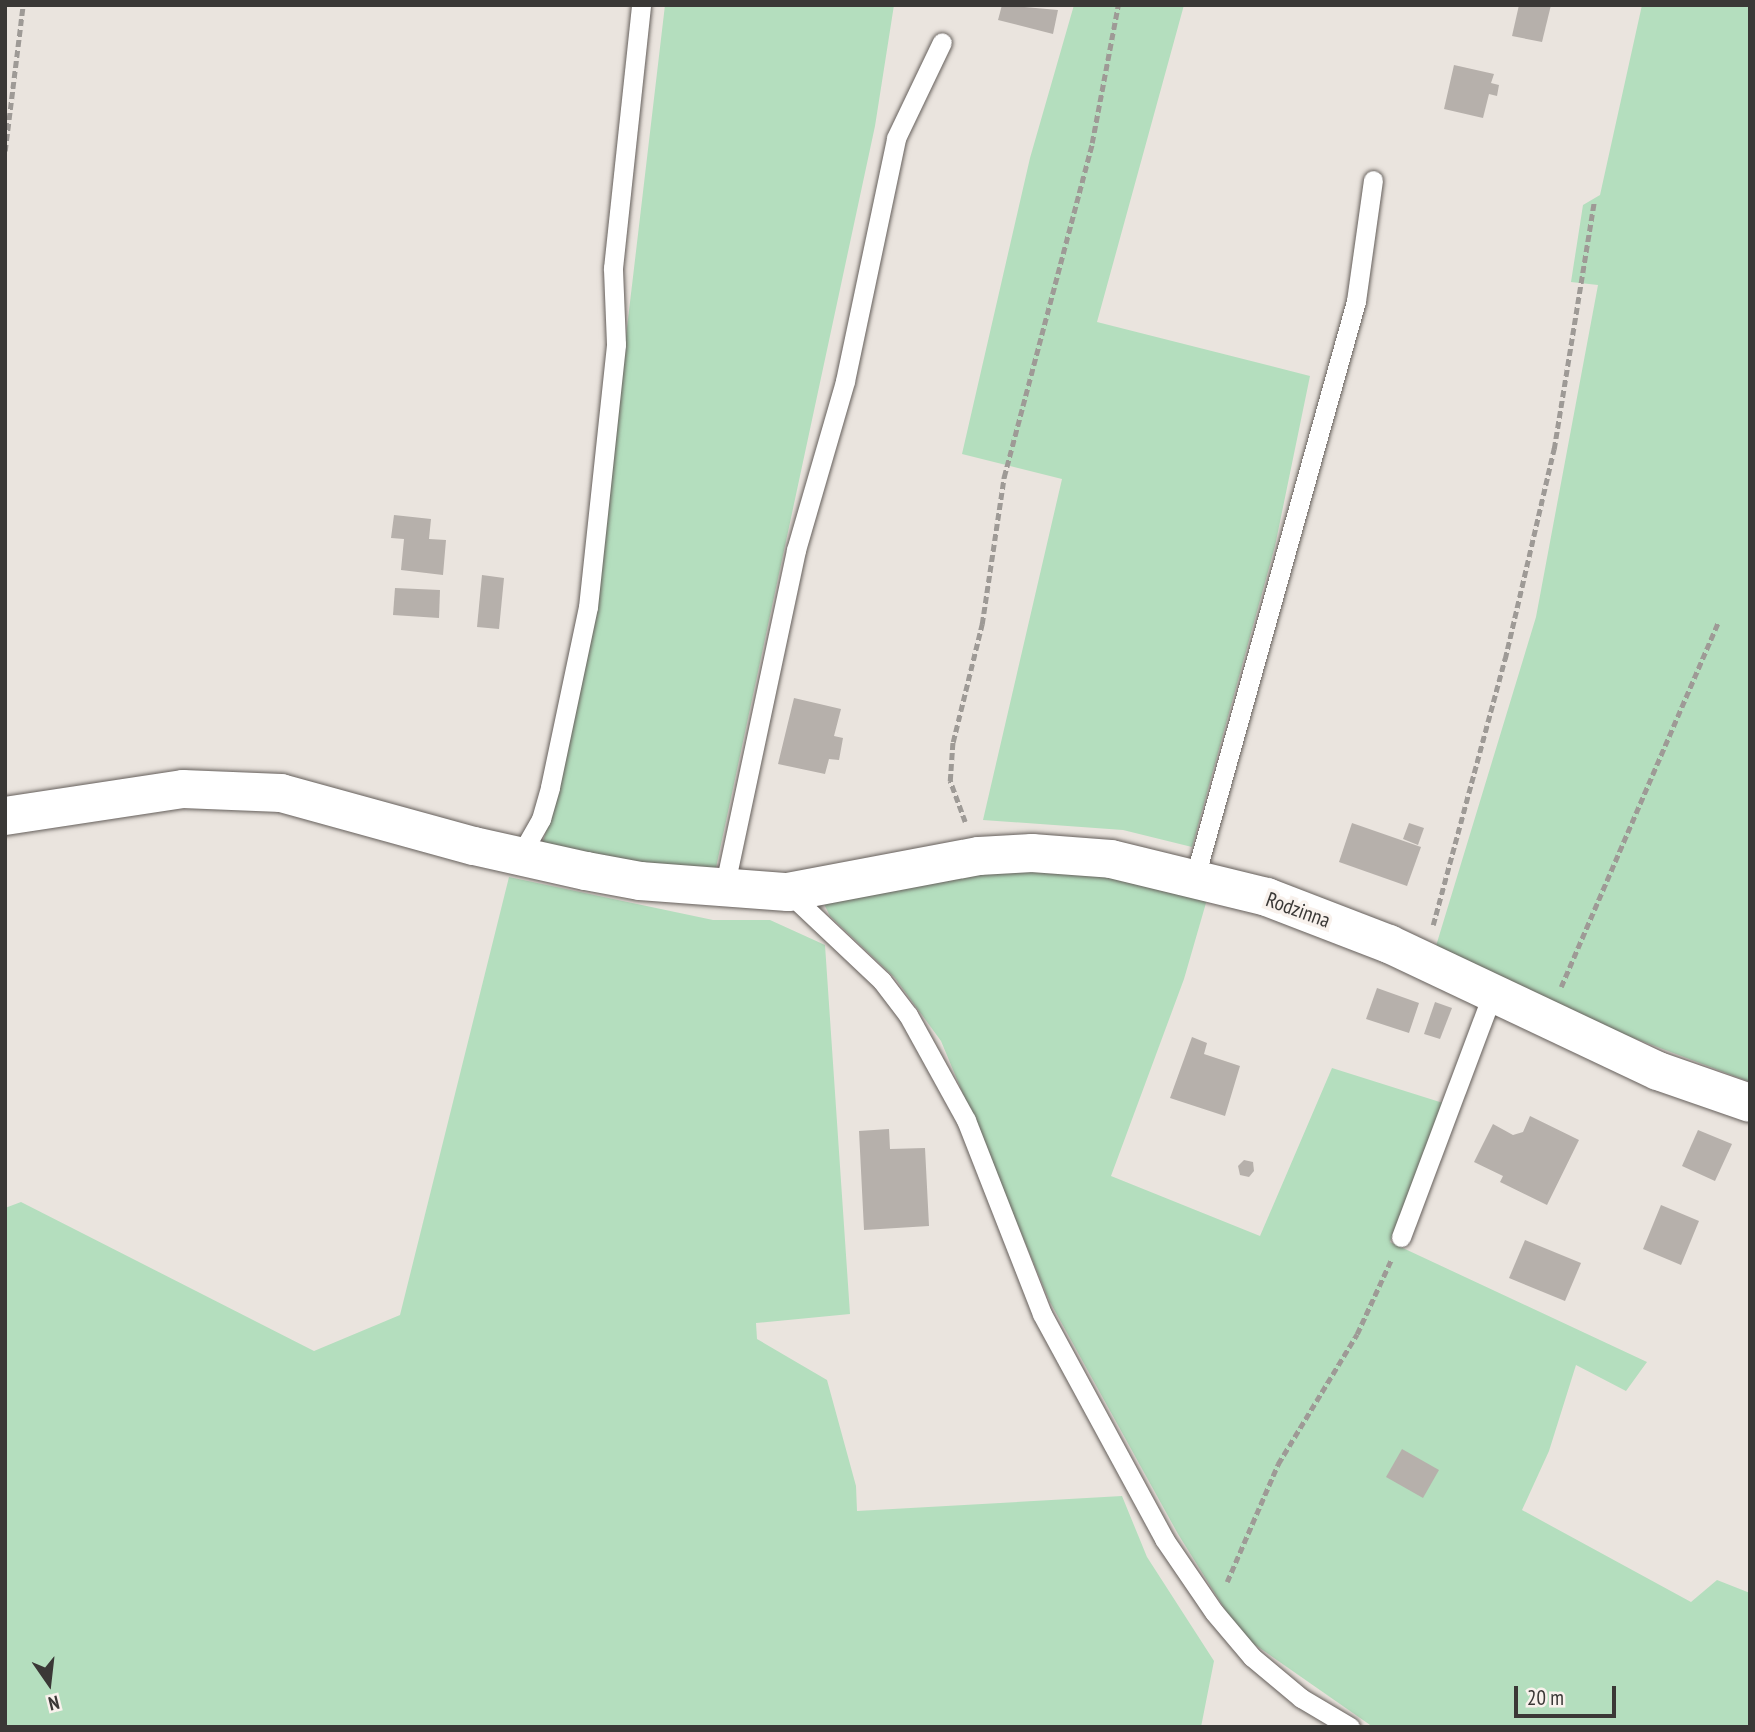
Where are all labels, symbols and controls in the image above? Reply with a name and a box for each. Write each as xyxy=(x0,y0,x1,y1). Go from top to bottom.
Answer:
street label: Rodzinna xyxy=(1263,887,1333,933)
north arrow xyxy=(14,1648,84,1718)
scale bar xyxy=(1517,1672,1618,1716)
text: 20 m xyxy=(1527,1684,1564,1711)
text: N xyxy=(46,1690,62,1716)

